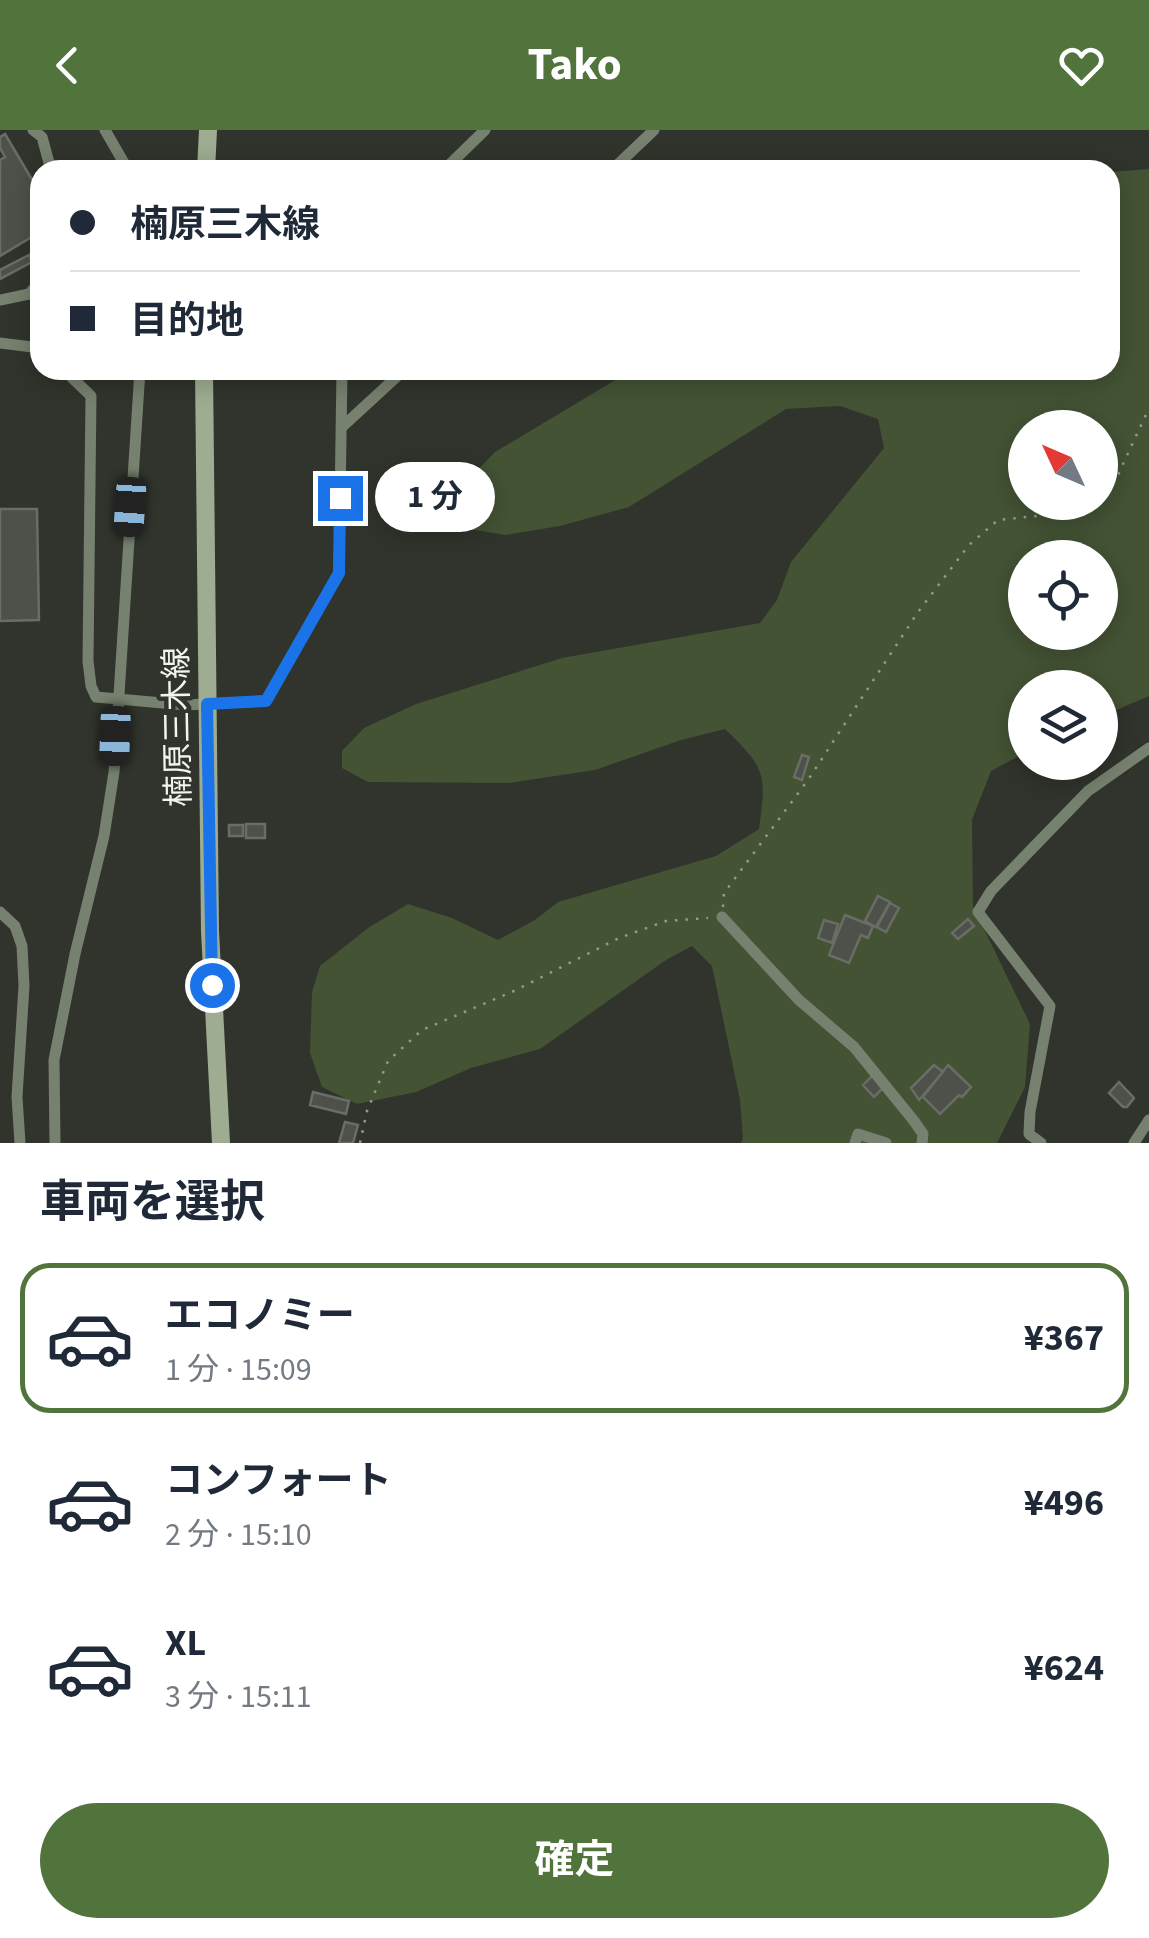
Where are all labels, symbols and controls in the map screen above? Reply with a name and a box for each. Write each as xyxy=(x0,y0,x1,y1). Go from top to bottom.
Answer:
text: Tako xyxy=(527,33,622,97)
icon: back xyxy=(40,38,95,93)
icon: heart xyxy=(1054,38,1109,93)
text: 楠原三木線 xyxy=(130,198,320,252)
text: 目的地 xyxy=(130,294,244,348)
north arrow xyxy=(1008,410,1118,520)
map controls xyxy=(1008,410,1118,780)
callout: 1 分 xyxy=(375,463,495,533)
text: 1 分 xyxy=(407,474,463,520)
car xyxy=(113,476,147,538)
route end xyxy=(318,476,363,521)
button: locate xyxy=(1008,540,1118,650)
street label: 楠原三木線 xyxy=(154,647,202,807)
button: layers xyxy=(1008,670,1118,780)
car xyxy=(99,705,131,767)
route start xyxy=(190,963,235,1008)
text: 車両を選択 xyxy=(40,1171,265,1235)
text: エコノミー xyxy=(165,1289,355,1343)
icon: car xyxy=(45,1293,135,1383)
text: ¥367 xyxy=(1024,1311,1104,1365)
text: 1 分 · 15:09 xyxy=(165,1347,312,1393)
text: コンフォート xyxy=(165,1454,392,1508)
icon: car xyxy=(45,1458,135,1548)
text: ¥496 xyxy=(1024,1476,1104,1530)
text: 2 分 · 15:10 xyxy=(165,1512,312,1558)
text: XL xyxy=(165,1616,206,1670)
icon: car xyxy=(45,1623,135,1713)
text: ¥624 xyxy=(1024,1641,1104,1695)
text: 3 分 · 15:11 xyxy=(165,1674,312,1720)
button: 確定 xyxy=(40,1803,1109,1918)

